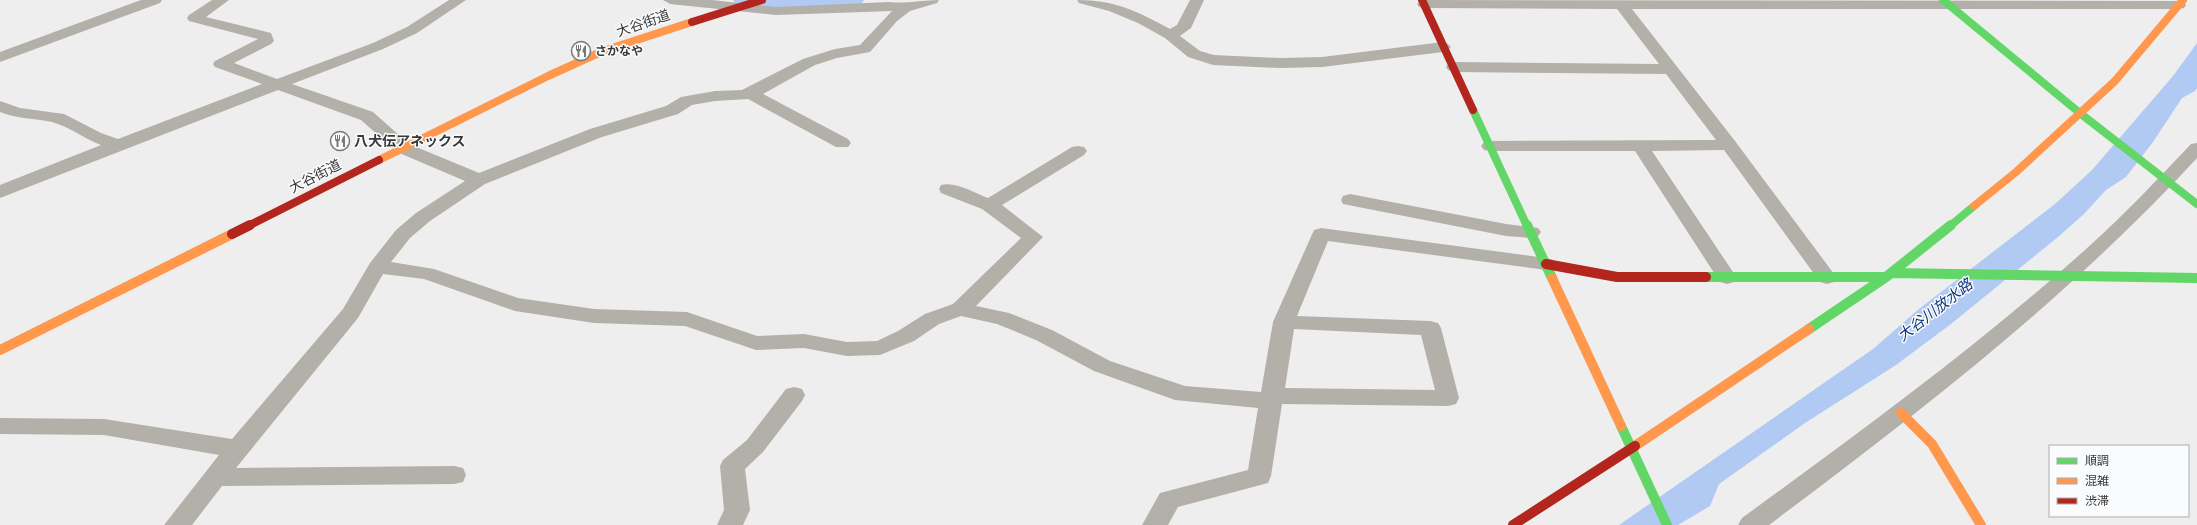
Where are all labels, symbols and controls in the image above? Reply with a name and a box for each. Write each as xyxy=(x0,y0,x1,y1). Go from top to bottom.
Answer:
street label: 大谷街道 xyxy=(614,6,672,40)
restaurant icon: さかなや xyxy=(570,40,592,62)
place label: さかなや xyxy=(595,44,643,58)
restaurant icon: 八犬伝アネックス xyxy=(329,130,351,152)
place label: 八犬伝アネックス xyxy=(354,133,466,149)
street label: 大谷街道 xyxy=(286,156,344,196)
water label: 大谷川放水路 xyxy=(1894,274,1978,345)
legend xyxy=(2049,445,2189,517)
text: 順調 xyxy=(2085,454,2109,468)
text: 混雑 xyxy=(2085,474,2109,488)
text: 渋滞 xyxy=(2085,494,2109,508)

